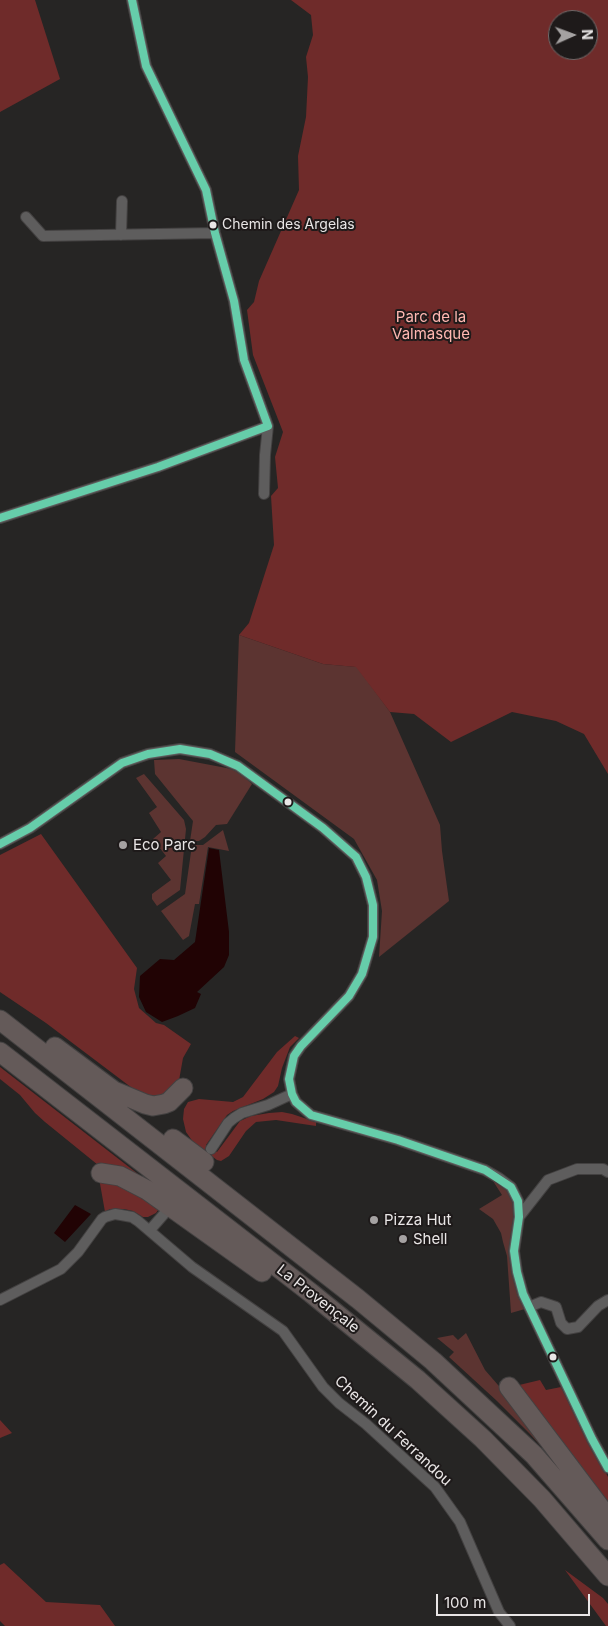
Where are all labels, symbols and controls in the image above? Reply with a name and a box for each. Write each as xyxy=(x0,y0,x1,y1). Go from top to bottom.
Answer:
north arrow xyxy=(548,10,598,60)
text: N xyxy=(579,29,596,40)
place label: Chemin des Argelas xyxy=(222,217,355,233)
marker: Chemin des Argelas xyxy=(208,220,218,230)
park label: Parc de la Valmasque xyxy=(392,308,470,343)
unlabelled marker xyxy=(283,797,293,807)
place label: Eco Parc xyxy=(133,836,196,854)
marker: Eco Parc xyxy=(117,839,129,851)
place label: Pizza Hut xyxy=(384,1211,451,1229)
marker: Pizza Hut xyxy=(368,1214,380,1226)
place label: Shell xyxy=(413,1230,448,1248)
marker: Shell xyxy=(397,1233,409,1245)
street label: La Provençale xyxy=(273,1261,363,1337)
unlabelled marker xyxy=(548,1352,558,1362)
street label: Chemin du Ferrandou xyxy=(331,1372,455,1490)
scale bar xyxy=(438,1584,592,1616)
text: 100 m xyxy=(444,1593,486,1612)

